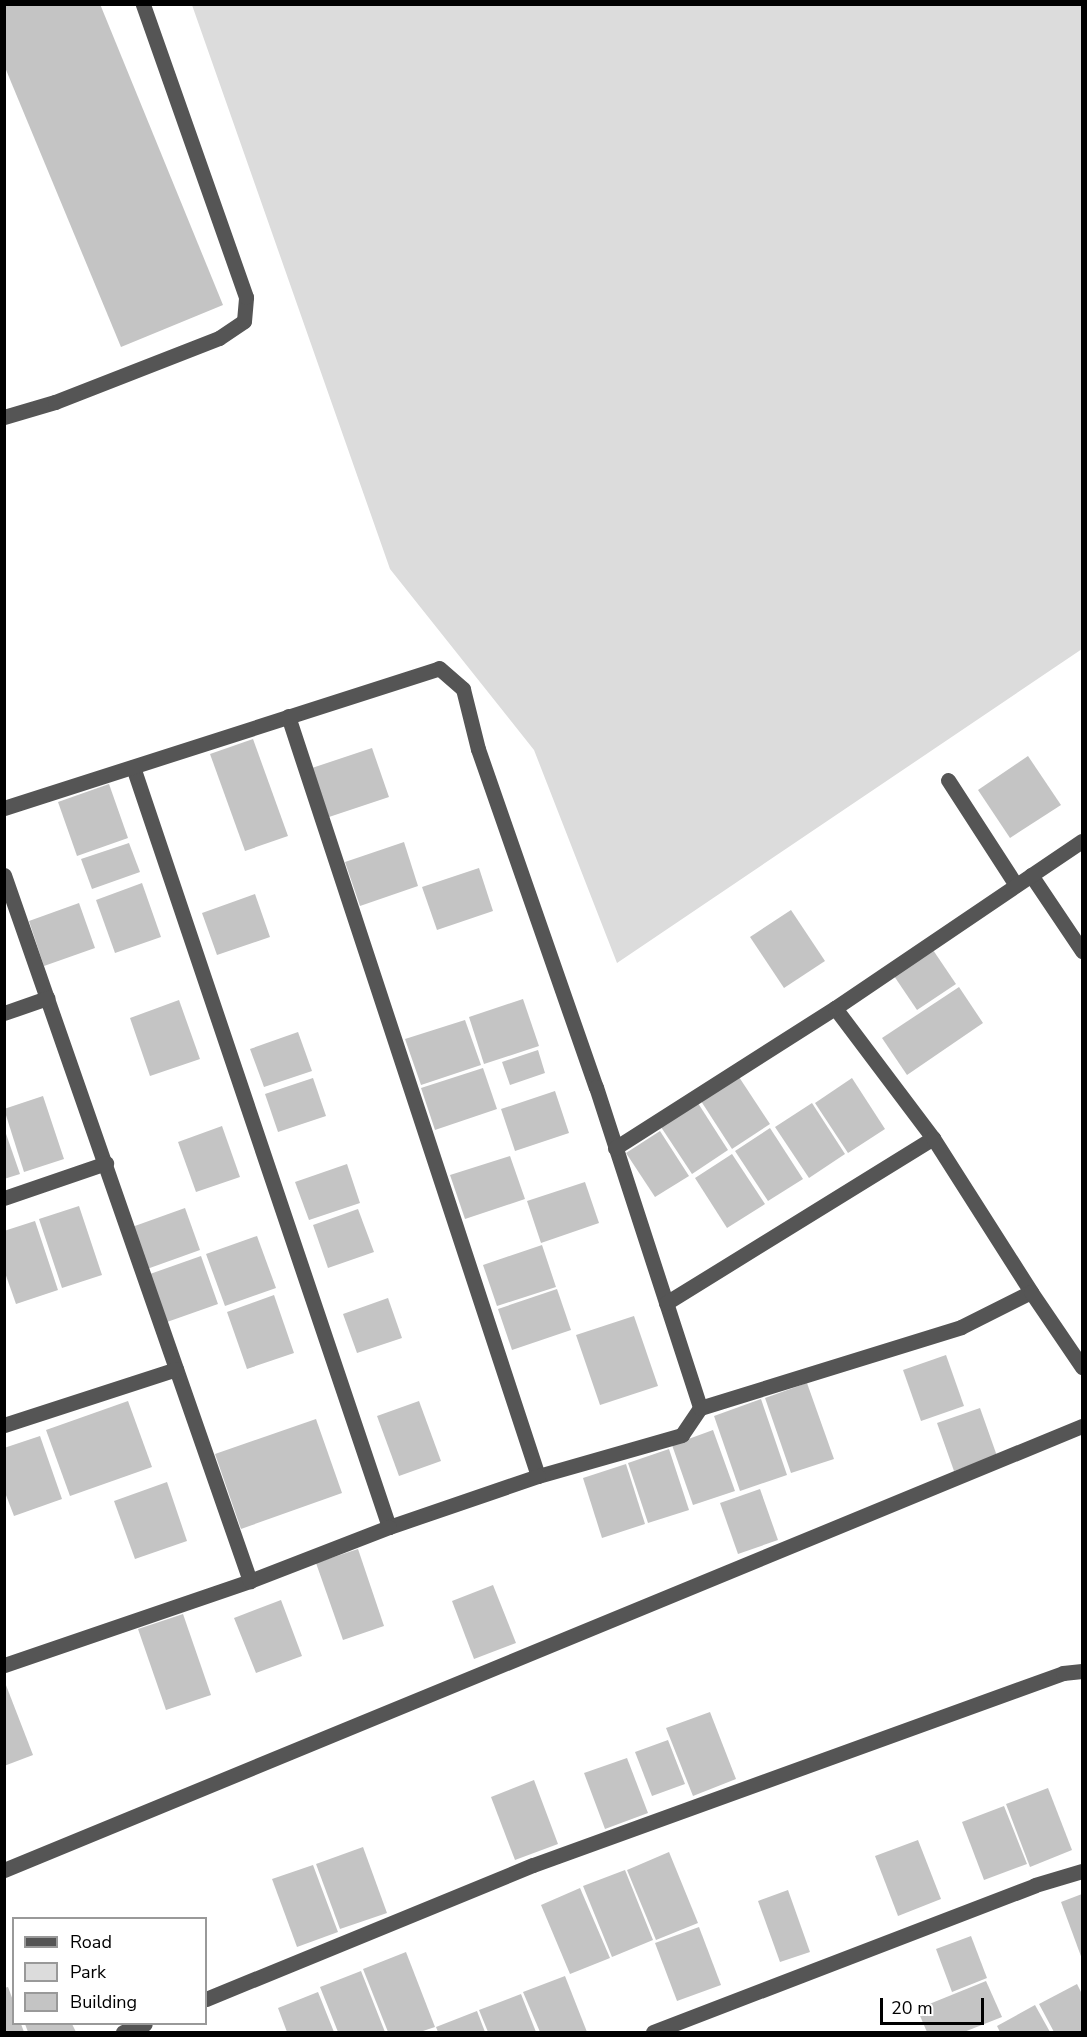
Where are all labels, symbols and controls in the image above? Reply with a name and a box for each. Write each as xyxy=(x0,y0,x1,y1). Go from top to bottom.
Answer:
legend xyxy=(12,1917,207,2025)
text: Road xyxy=(70,1930,112,1954)
text: Park xyxy=(70,1960,106,1984)
scale bar xyxy=(883,1986,986,2024)
text: Building xyxy=(70,1990,137,2014)
text: 20 m xyxy=(891,1996,933,2020)

